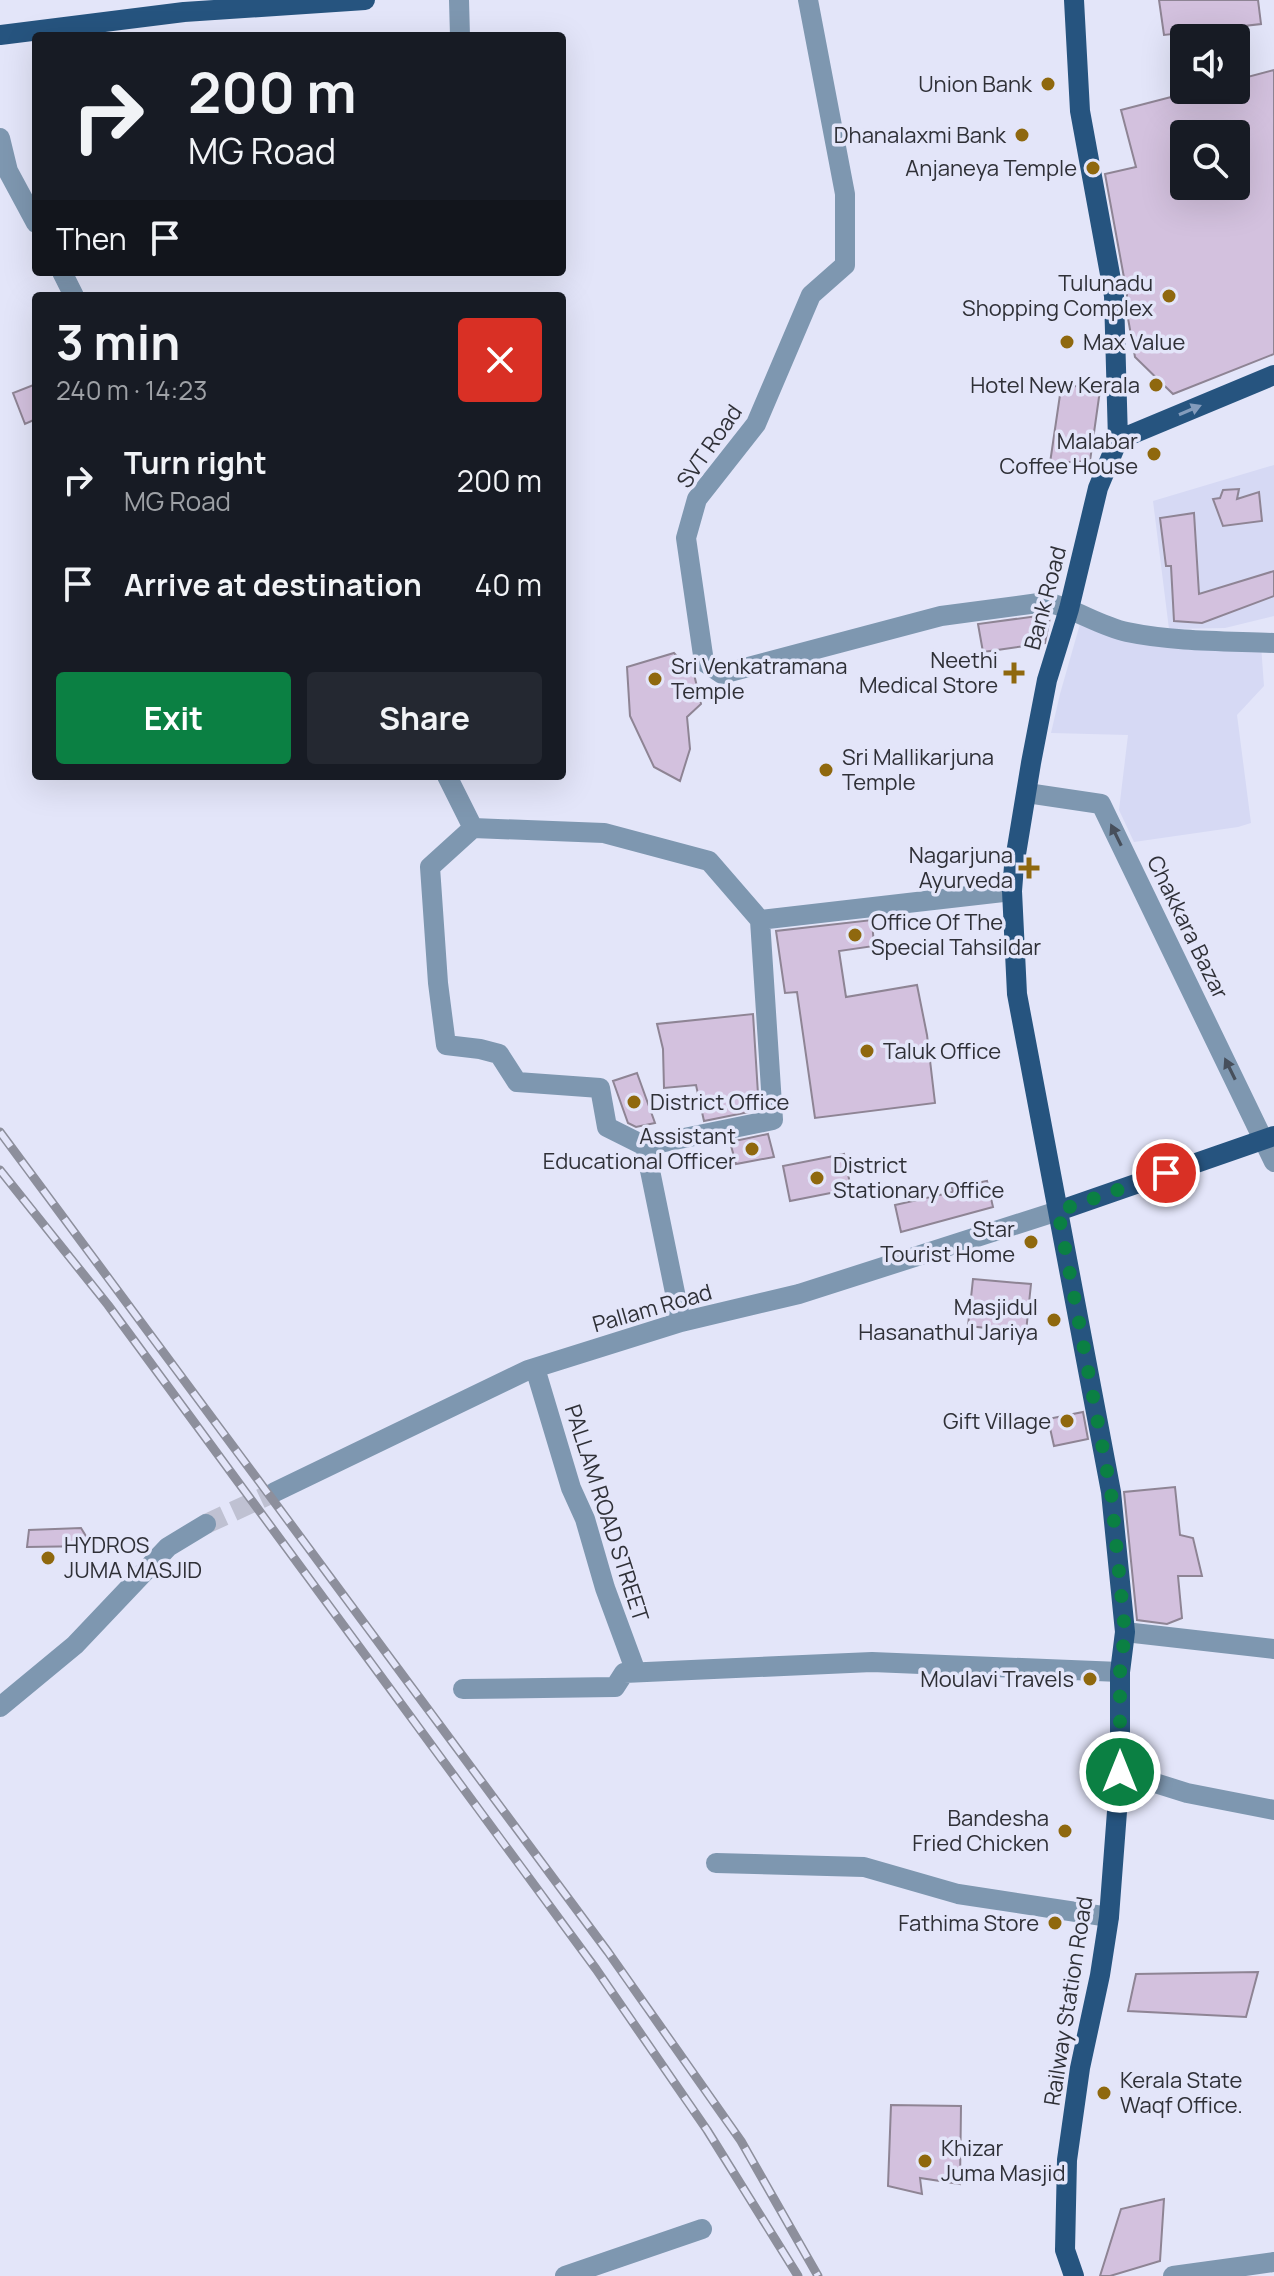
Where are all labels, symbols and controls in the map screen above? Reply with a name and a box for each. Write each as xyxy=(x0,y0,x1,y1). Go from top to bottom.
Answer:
map controls xyxy=(1170,24,1250,200)
button: sound xyxy=(1170,24,1250,104)
text: 200 m xyxy=(188,53,357,130)
icon: right xyxy=(56,64,160,168)
place label: Union Bank xyxy=(918,69,1033,99)
marker: Union Bank xyxy=(1039,75,1057,93)
place label: Dhanalaxmi Bank xyxy=(834,120,1007,150)
button: search xyxy=(1170,120,1250,200)
text: MG Road xyxy=(188,126,336,175)
marker: Dhanalaxmi Bank xyxy=(1013,126,1031,144)
place label: Anjaneya Temple xyxy=(905,153,1077,183)
marker: Anjaneya Temple xyxy=(1084,159,1102,177)
icon: arrive xyxy=(143,216,187,260)
text: Then xyxy=(56,218,127,259)
place label: Tulunadu Shopping Complex xyxy=(962,268,1153,323)
marker: Tulunadu Shopping Complex xyxy=(1160,287,1178,305)
text: 3 min xyxy=(56,309,180,374)
button: close xyxy=(458,318,542,402)
place label: Max Value xyxy=(1083,327,1185,357)
marker: Max Value xyxy=(1058,333,1076,351)
place label: Hotel New Kerala xyxy=(970,370,1140,400)
text: 240 m · 14:23 xyxy=(56,372,207,408)
marker: Hotel New Kerala xyxy=(1147,376,1165,394)
street label: SVT Road xyxy=(669,398,749,494)
one-way arrow xyxy=(1178,403,1202,416)
place label: Malabar Coffee House xyxy=(999,426,1138,481)
text: Turn right xyxy=(124,442,267,483)
marker: Malabar Coffee House xyxy=(1145,445,1163,463)
icon: right xyxy=(56,458,100,502)
text: 200 m xyxy=(457,460,542,501)
text: MG Road xyxy=(124,483,231,519)
street label: Bank Road xyxy=(1017,543,1073,653)
icon: arrive xyxy=(56,562,100,606)
text: Arrive at destination xyxy=(124,564,422,605)
text: 40 m xyxy=(475,564,542,605)
place label: Neethi Medical Store xyxy=(859,645,998,700)
place label: Sri Venkatramana Temple xyxy=(671,651,847,706)
marker: Neethi Medical Store xyxy=(1005,664,1023,682)
marker: Sri Venkatramana Temple xyxy=(646,670,664,688)
button: Exit xyxy=(56,672,291,764)
button: Share xyxy=(307,672,542,764)
place label: Sri Mallikarjuna Temple xyxy=(842,742,994,797)
marker: Sri Mallikarjuna Temple xyxy=(817,761,835,779)
one-way arrow xyxy=(1109,824,1123,847)
place label: Nagarjuna Ayurveda xyxy=(909,840,1013,895)
street label: Chakkara Bazar xyxy=(1140,850,1236,1004)
marker: Nagarjuna Ayurveda xyxy=(1020,859,1038,877)
place label: Office Of The Special Tahsildar xyxy=(871,907,1041,962)
marker: Office Of The Special Tahsildar xyxy=(846,926,864,944)
place label: Taluk Office xyxy=(883,1036,1001,1066)
marker: Taluk Office xyxy=(858,1042,876,1060)
one-way arrow xyxy=(1223,1057,1237,1080)
place label: District Office xyxy=(650,1087,790,1117)
marker: District Office xyxy=(625,1093,643,1111)
place label: Assistant Educational Officer xyxy=(543,1121,736,1176)
pin xyxy=(1132,1139,1200,1207)
marker: Assistant Educational Officer xyxy=(743,1140,761,1158)
place label: District Stationary Office xyxy=(833,1150,1004,1205)
icon: arrive xyxy=(1144,1151,1188,1195)
marker: District Stationary Office xyxy=(808,1169,826,1187)
place label: Star Tourist Home xyxy=(880,1214,1015,1269)
marker: Star Tourist Home xyxy=(1022,1233,1040,1251)
street label: Pallam Road xyxy=(589,1277,715,1339)
place label: Masjidul Hasanathul Jariya xyxy=(858,1292,1038,1347)
marker: Masjidul Hasanathul Jariya xyxy=(1045,1311,1063,1329)
street label: PALLAM ROAD STREET xyxy=(558,1401,656,1625)
place label: Gift Village xyxy=(943,1406,1051,1436)
marker: Gift Village xyxy=(1058,1412,1076,1430)
place label: HYDROS JUMA MASJID xyxy=(64,1530,202,1585)
marker: HYDROS JUMA MASJID xyxy=(39,1549,57,1567)
place label: Moulavi Travels xyxy=(920,1664,1074,1694)
marker: Moulavi Travels xyxy=(1081,1670,1099,1688)
position arrow xyxy=(1078,1730,1162,1814)
place label: Bandesha Fried Chicken xyxy=(912,1803,1049,1858)
marker: Bandesha Fried Chicken xyxy=(1056,1822,1074,1840)
street label: Railway Station Road xyxy=(1037,1894,1099,2108)
place label: Fathima Store xyxy=(898,1908,1039,1938)
marker: Fathima Store xyxy=(1046,1914,1064,1932)
place label: Kerala State Waqf Office. xyxy=(1120,2065,1243,2120)
marker: Kerala State Waqf Office. xyxy=(1095,2084,1113,2102)
place label: Khizar Juma Masjid xyxy=(941,2133,1066,2188)
marker: Khizar Juma Masjid xyxy=(916,2152,934,2170)

